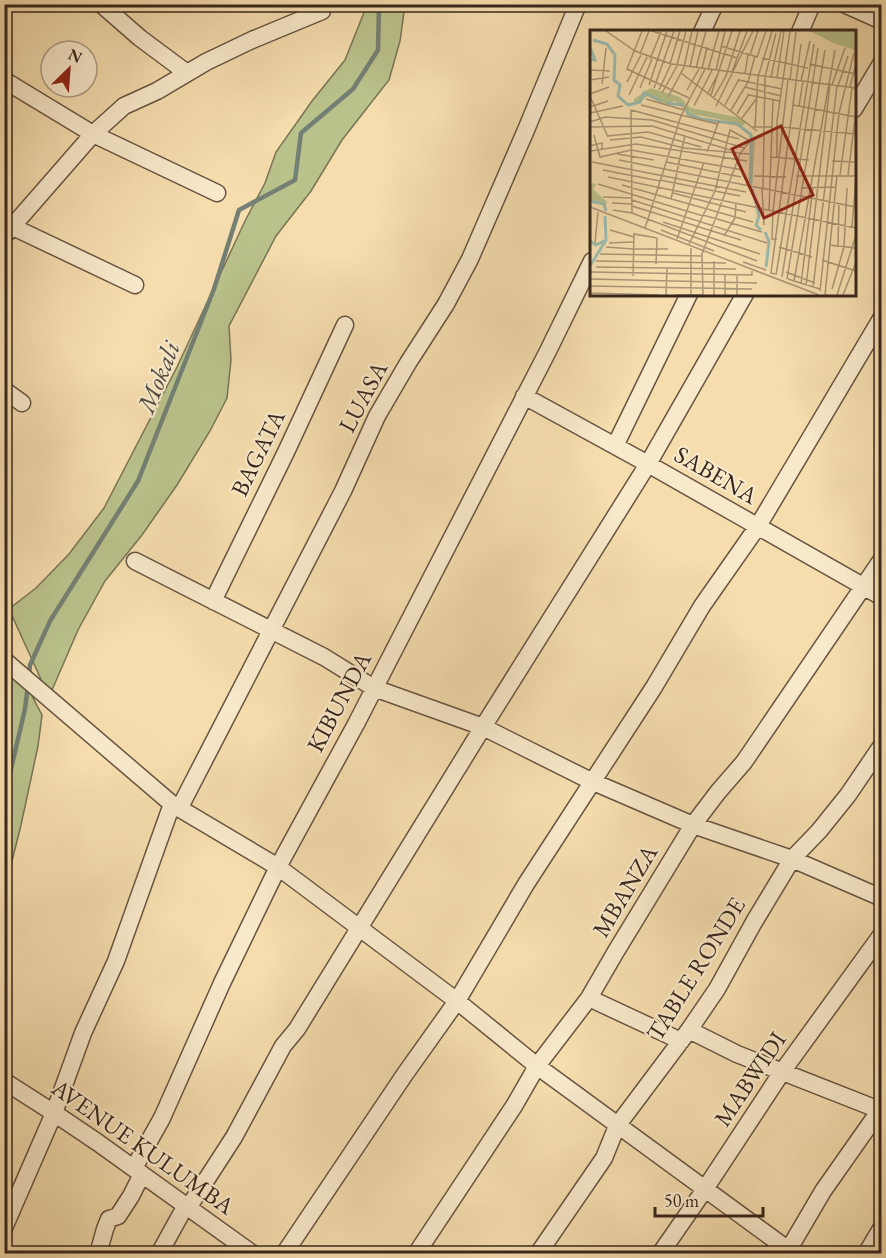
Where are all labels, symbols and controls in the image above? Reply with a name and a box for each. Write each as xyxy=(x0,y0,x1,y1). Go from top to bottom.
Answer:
inset map xyxy=(590,30,856,296)
north arrow xyxy=(39,39,99,99)
text: N xyxy=(65,44,85,68)
water label: Mokali xyxy=(128,335,188,420)
street label: LUASA xyxy=(331,356,394,438)
street label: BAGATA xyxy=(223,404,292,501)
street label: SABENA xyxy=(669,438,764,511)
street label: KIBUNDA xyxy=(299,646,378,757)
street label: MBANZA xyxy=(585,839,664,943)
street label: TABLE RONDE xyxy=(639,891,752,1046)
street label: MABWIDI xyxy=(707,1025,793,1132)
street label: AVENUE KULUMBA xyxy=(45,1071,241,1221)
scale bar xyxy=(655,1180,763,1218)
text: 50 m xyxy=(664,1189,699,1212)

